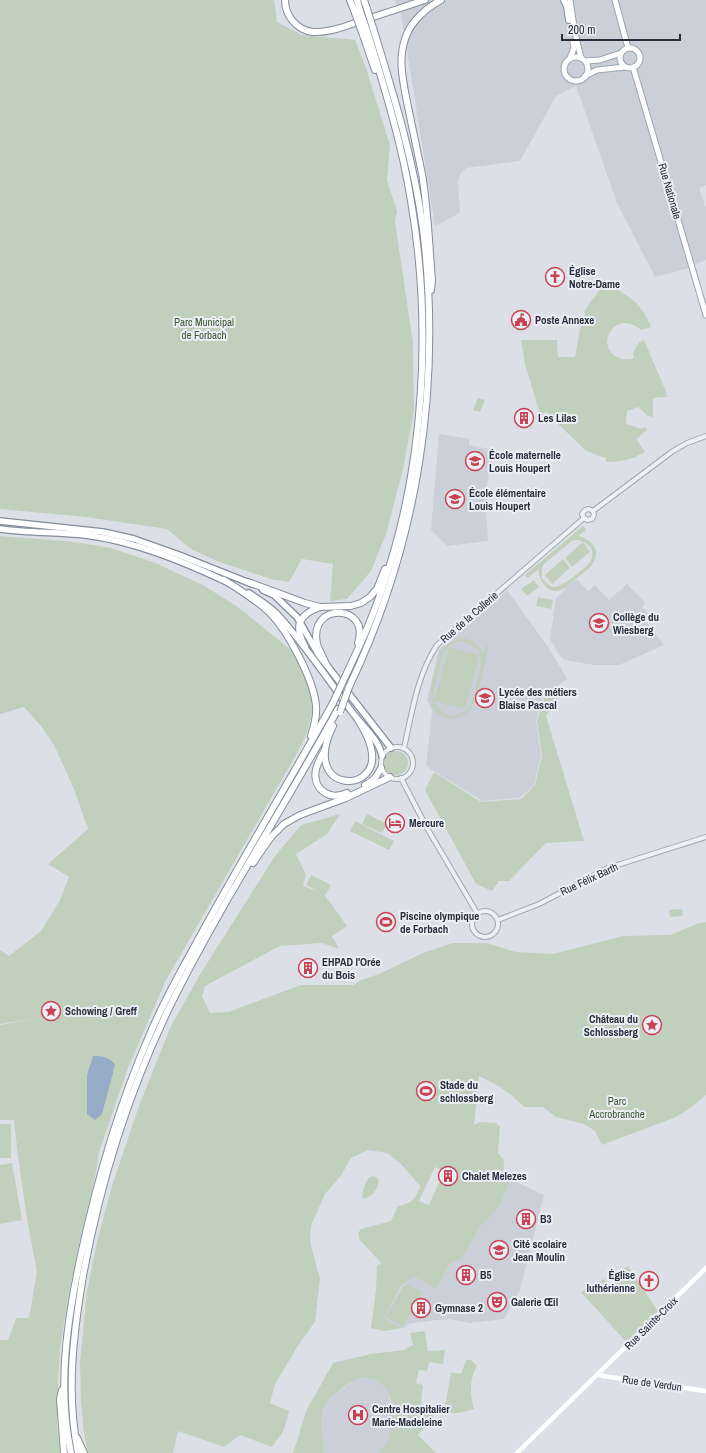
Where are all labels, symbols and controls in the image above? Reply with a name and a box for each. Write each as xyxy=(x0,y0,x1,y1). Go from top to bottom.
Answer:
scale bar xyxy=(562,16,680,42)
text: 200 m xyxy=(568,22,595,38)
street label: Rue Nationale xyxy=(655,161,685,221)
place label: Église Notre-Dame xyxy=(569,264,620,291)
church icon: Église Notre-Dame xyxy=(544,266,566,288)
public building icon: Poste Annexe xyxy=(510,309,532,331)
place label: Poste Annexe xyxy=(535,313,594,327)
park label: Parc Municipal de Forbach xyxy=(174,315,234,342)
building icon: Les Lilas xyxy=(513,407,535,429)
place label: Les Lilas xyxy=(538,411,577,425)
place label: École maternelle Louis Houpert xyxy=(489,448,561,475)
school or university icon: École maternelle Louis Houpert xyxy=(464,450,486,472)
place label: École élémentaire Louis Houpert xyxy=(469,486,546,513)
school or university icon: École élémentaire Louis Houpert xyxy=(444,488,466,510)
street label: Rue de la Collerie xyxy=(437,588,501,646)
place label: Collège du Wiesberg xyxy=(613,610,659,637)
school or university icon: Collège du Wiesberg xyxy=(588,612,610,634)
place label: Lycée des métiers Blaise Pascal xyxy=(499,685,577,712)
school or university icon: Lycée des métiers Blaise Pascal xyxy=(474,687,496,709)
hotel icon: Mercure xyxy=(384,812,406,834)
place label: Mercure xyxy=(409,816,444,830)
street label: Rue Félix Barth xyxy=(558,860,620,898)
place label: Piscine olympique de Forbach xyxy=(400,909,479,936)
sports icon: Piscine olympique de Forbach xyxy=(375,911,397,933)
place label: EHPAD l'Orée du Bois xyxy=(322,955,381,982)
building icon: EHPAD l'Orée du Bois xyxy=(297,957,319,979)
place icon: Schowing / Greff xyxy=(40,1000,62,1022)
place label: Schowing / Greff xyxy=(65,1004,137,1018)
place label: Château du Schlossberg xyxy=(584,1012,638,1039)
place icon: Château du Schlossberg xyxy=(641,1014,663,1036)
place label: Stade du schlossberg xyxy=(440,1078,494,1105)
sports icon: Stade du schlossberg xyxy=(415,1080,437,1102)
park label: Parc Accrobranche xyxy=(588,1094,645,1121)
building icon: Chalet Melezes xyxy=(437,1165,459,1187)
place label: Chalet Melezes xyxy=(462,1169,527,1183)
building icon: B3 xyxy=(515,1208,537,1230)
place label: B3 xyxy=(540,1212,552,1226)
place label: Cité scolaire Jean Moulin xyxy=(513,1237,567,1264)
school or university icon: Cité scolaire Jean Moulin xyxy=(488,1239,510,1261)
building icon: B5 xyxy=(455,1264,477,1286)
place label: B5 xyxy=(480,1268,492,1282)
place label: Église luthérienne xyxy=(586,1268,635,1295)
church icon: Église luthérienne xyxy=(638,1270,660,1292)
theatre icon: Galerie Œil xyxy=(486,1291,508,1313)
street label: Rue Sainte-Croix xyxy=(621,1293,681,1353)
place label: Galerie Œil xyxy=(511,1295,558,1309)
building icon: Gymnase 2 xyxy=(410,1297,432,1319)
place label: Gymnase 2 xyxy=(435,1301,483,1315)
street label: Rue de Verdun xyxy=(621,1372,683,1394)
place label: Centre Hospitalier Marie-Madeleine xyxy=(372,1402,450,1429)
hospital icon: Centre Hospitalier Marie-Madeleine xyxy=(347,1404,369,1426)

